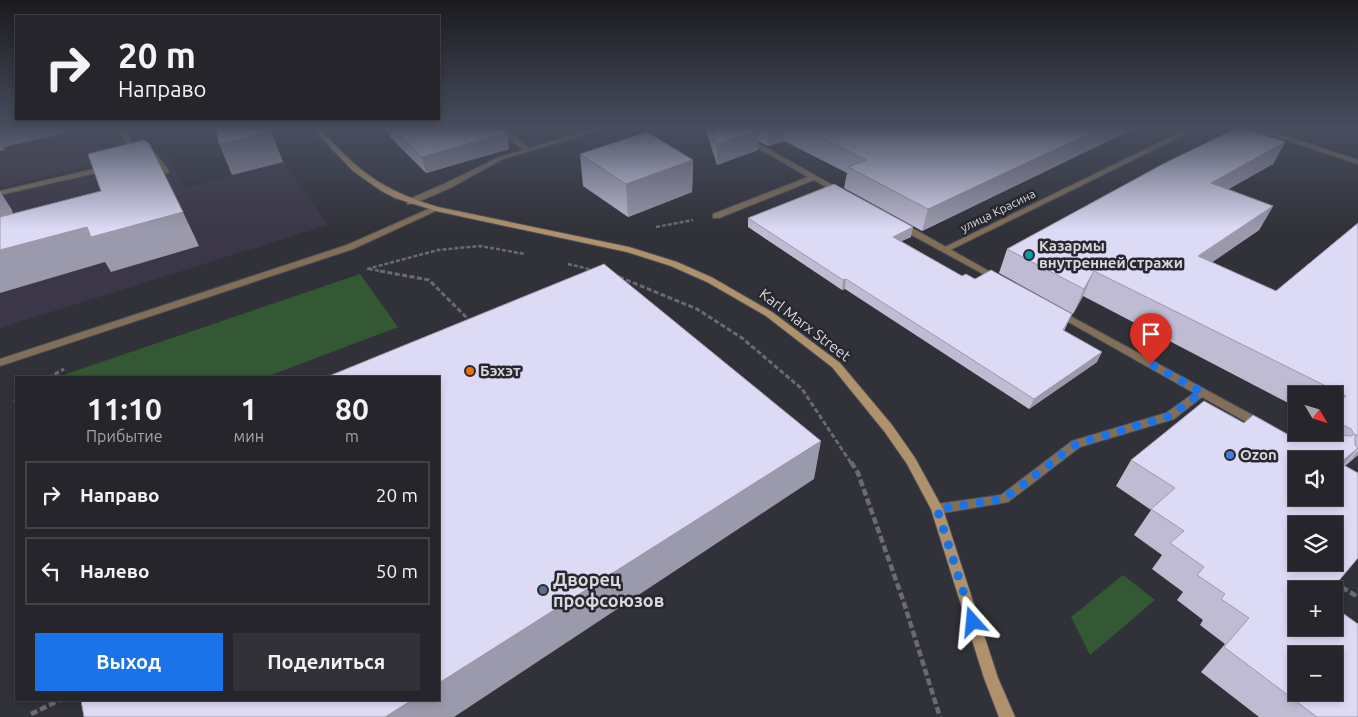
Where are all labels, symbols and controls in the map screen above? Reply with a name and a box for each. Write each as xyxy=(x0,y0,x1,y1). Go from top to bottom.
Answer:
icon: right xyxy=(35,35,100,100)
text: 20 m xyxy=(118,35,196,75)
text: Направо xyxy=(118,76,206,101)
street label: улица Красина xyxy=(958,187,1037,234)
place label: Казармы внутренней стражи xyxy=(1039,237,1183,271)
marker: Казармы внутренней стражи xyxy=(1023,249,1035,261)
street label: Karl Marx Street xyxy=(756,285,854,364)
pin xyxy=(1130,313,1172,364)
icon: arrive xyxy=(1137,320,1165,348)
place label: Бэхэт xyxy=(480,362,521,379)
marker: Бэхэт xyxy=(464,365,476,377)
north arrow xyxy=(1288,386,1342,441)
map controls xyxy=(1288,386,1343,701)
text: 11:10 xyxy=(87,392,162,426)
text: 1 xyxy=(240,392,257,426)
text: 80 xyxy=(335,392,369,426)
text: Прибытие xyxy=(86,427,163,445)
text: мин xyxy=(234,427,264,445)
text: m xyxy=(345,427,359,445)
place label: Ozon xyxy=(1240,446,1277,463)
marker: Ozon xyxy=(1224,449,1236,461)
button: sound xyxy=(1288,451,1343,506)
icon: right xyxy=(37,481,65,509)
text: Направо xyxy=(80,484,160,506)
text: 20 m xyxy=(376,484,418,506)
button: layers xyxy=(1288,516,1343,571)
icon: left xyxy=(37,557,65,585)
text: Налево xyxy=(80,560,149,582)
text: 50 m xyxy=(376,560,418,582)
place label: Дворец профсоюзов xyxy=(553,569,664,610)
button: + xyxy=(1288,581,1343,636)
marker: Дворец профсоюзов xyxy=(537,584,549,596)
position arrow xyxy=(946,595,998,647)
button: Выход xyxy=(35,633,223,691)
button: Поделиться xyxy=(233,633,420,691)
button: − xyxy=(1288,646,1343,701)

